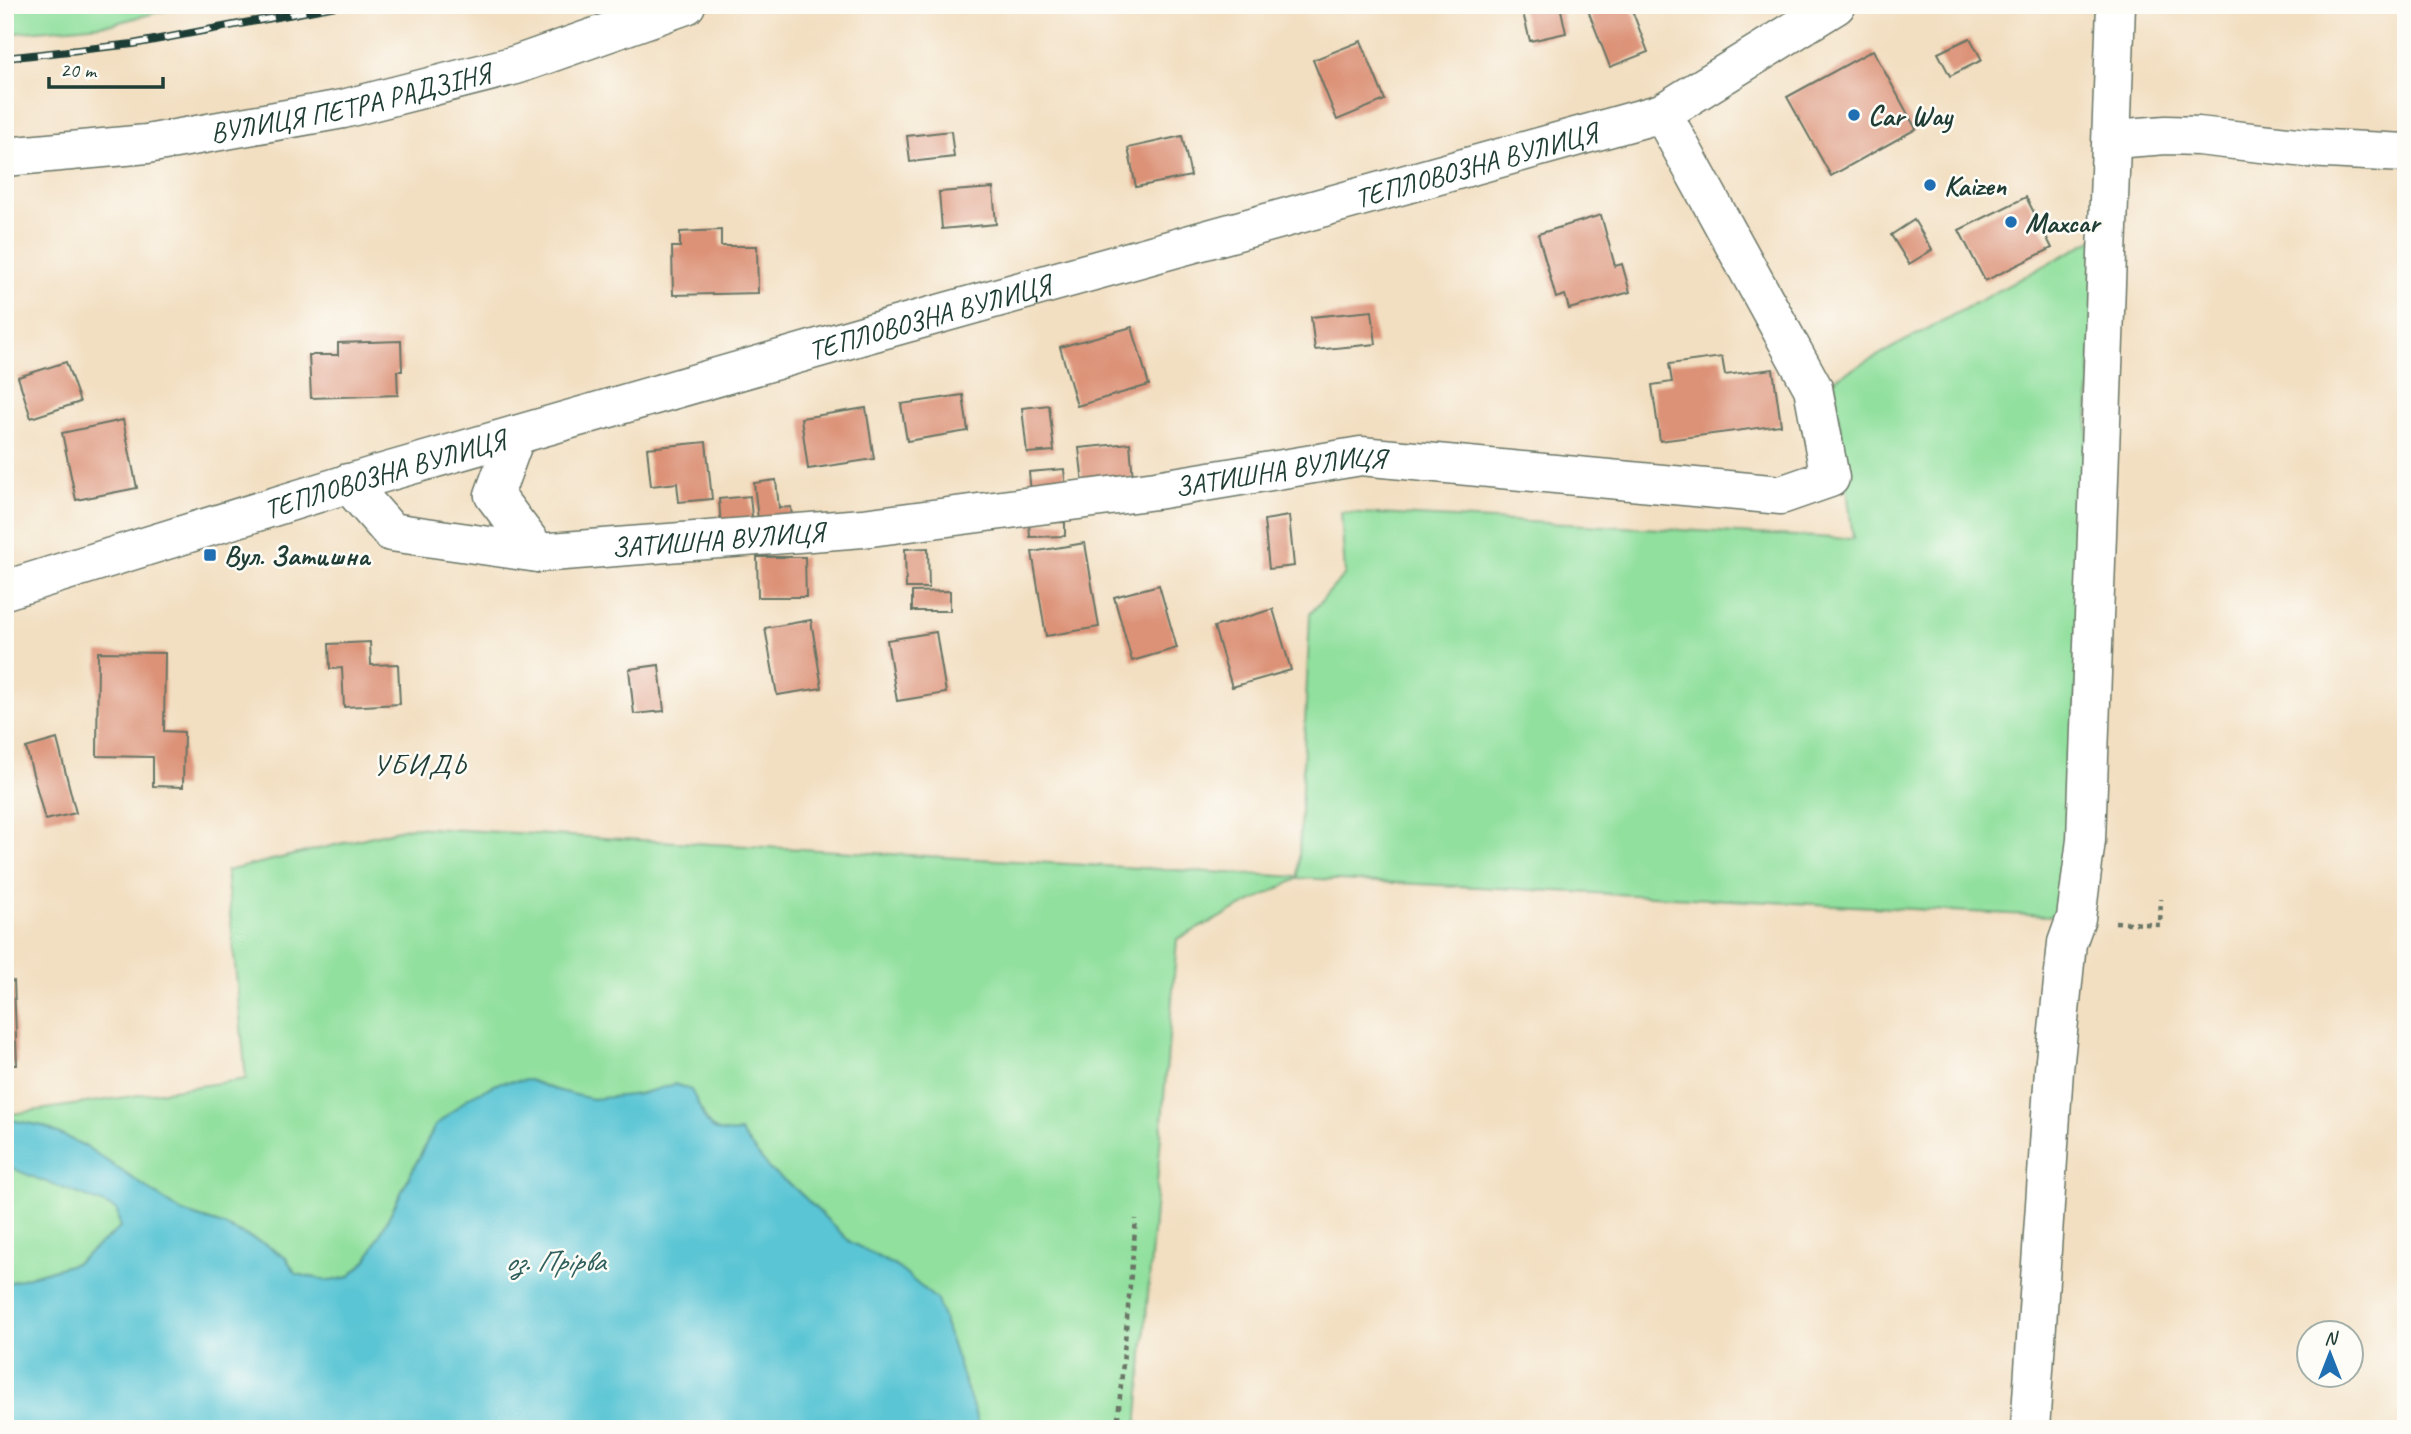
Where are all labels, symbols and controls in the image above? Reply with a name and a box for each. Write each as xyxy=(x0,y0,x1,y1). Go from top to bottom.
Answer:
scale bar xyxy=(49,46,163,90)
street label: ВУЛИЦЯ ПЕТРА РАДЗІНЯ xyxy=(208,54,498,150)
text: 20 m xyxy=(60,57,98,83)
place label: Car Way xyxy=(1868,98,1954,134)
marker: Car Way xyxy=(1846,107,1862,123)
street label: ТЕПЛОВОЗНА ВУЛИЦЯ xyxy=(1351,114,1605,216)
place label: Kaizen xyxy=(1944,168,2007,203)
marker: Kaizen xyxy=(1922,177,1938,193)
place label: Maxcar xyxy=(2025,205,2102,240)
marker: Maxcar xyxy=(2003,214,2019,230)
street label: ТЕПЛОВОЗНА ВУЛИЦЯ xyxy=(804,266,1059,368)
street label: ТЕПЛОВОЗНА ВУЛИЦЯ xyxy=(260,421,514,527)
street label: ЗАТИШНА ВУЛИЦЯ xyxy=(1172,438,1391,505)
street label: ЗАТИШНА ВУЛИЦЯ xyxy=(610,514,830,565)
place label: Вул. Затишна xyxy=(224,538,372,573)
marker: Вул. Затишна xyxy=(202,547,218,563)
district label: УБИДЬ xyxy=(373,745,467,783)
water label: оз. Прірва xyxy=(505,1242,608,1280)
north arrow xyxy=(2296,1318,2366,1388)
text: N xyxy=(2324,1326,2339,1350)

